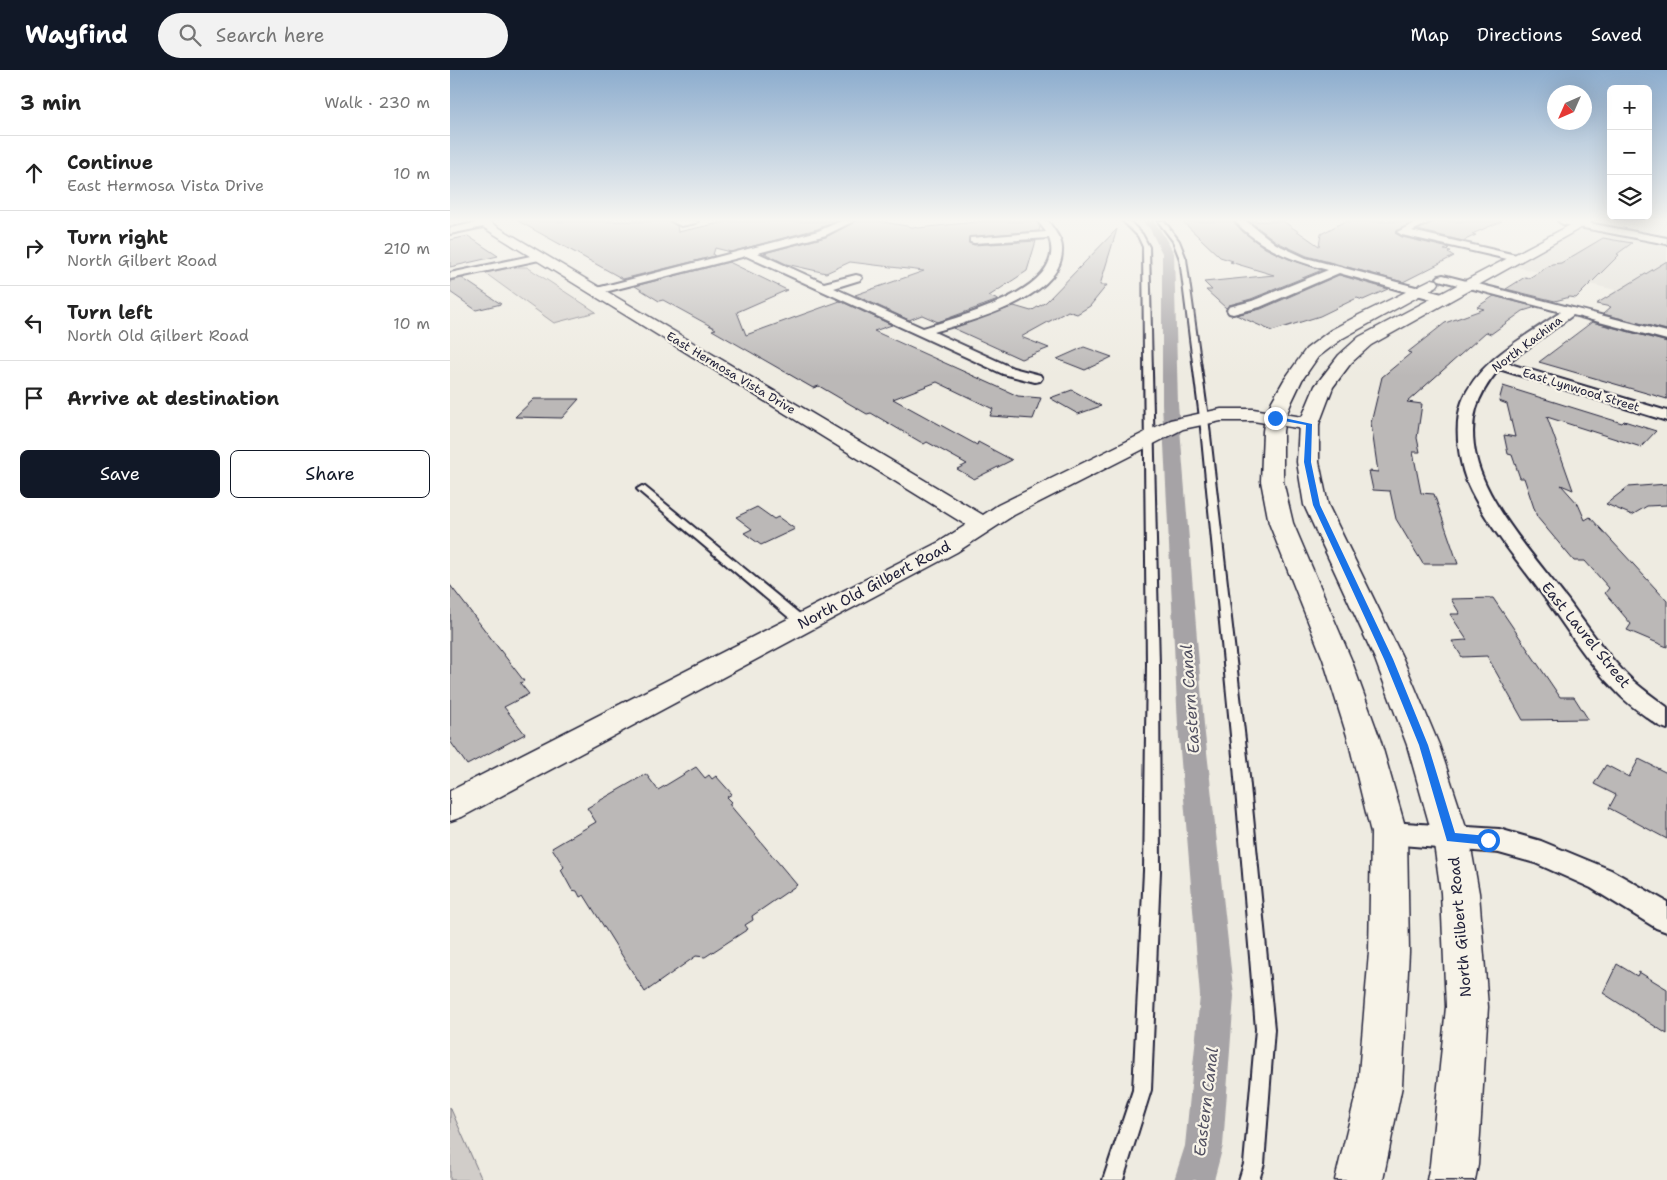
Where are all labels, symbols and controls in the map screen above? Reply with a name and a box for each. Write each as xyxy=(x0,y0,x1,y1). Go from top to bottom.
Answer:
search box xyxy=(158,13,508,58)
text: Wayfind xyxy=(25,19,128,51)
icon: search xyxy=(176,21,204,49)
text: Search here xyxy=(216,23,324,48)
text: Map xyxy=(1411,23,1449,47)
text: Directions xyxy=(1477,23,1563,47)
text: Saved xyxy=(1591,23,1642,47)
north arrow xyxy=(1547,85,1592,130)
map controls xyxy=(1607,85,1652,220)
button: + xyxy=(1607,85,1652,130)
text: 3 min xyxy=(20,89,81,117)
text: Walk · 230 m xyxy=(324,92,430,113)
button: − xyxy=(1607,130,1652,175)
text: Continue xyxy=(67,150,153,175)
icon: ahead xyxy=(20,159,48,187)
text: 10 m xyxy=(393,163,430,184)
text: East Hermosa Vista Drive xyxy=(67,175,264,196)
button: layers xyxy=(1607,175,1652,220)
text: Turn right xyxy=(67,225,168,250)
icon: right xyxy=(20,234,48,262)
text: 210 m xyxy=(383,238,430,259)
text: North Gilbert Road xyxy=(67,250,217,271)
text: Turn left xyxy=(67,300,153,325)
icon: left xyxy=(20,309,48,337)
street label: North Kachina xyxy=(1489,312,1566,376)
text: 10 m xyxy=(393,313,430,334)
text: North Old Gilbert Road xyxy=(67,325,249,346)
street label: East Hermosa Vista Drive xyxy=(664,328,799,418)
street label: East Lynwood Street xyxy=(1520,365,1642,415)
icon: arrive xyxy=(20,384,48,412)
text: Arrive at destination xyxy=(67,386,279,411)
route end xyxy=(1264,407,1287,430)
button: Save xyxy=(20,450,220,498)
button: Share xyxy=(230,450,430,498)
street label: North Old Gilbert Road xyxy=(794,536,954,634)
street label: East Laurel Street xyxy=(1537,578,1635,692)
water label: Eastern Canal xyxy=(1176,644,1204,754)
route start xyxy=(1477,829,1500,852)
street label: North Gilbert Road xyxy=(1444,856,1476,998)
water label: Eastern Canal xyxy=(1189,1046,1223,1158)

